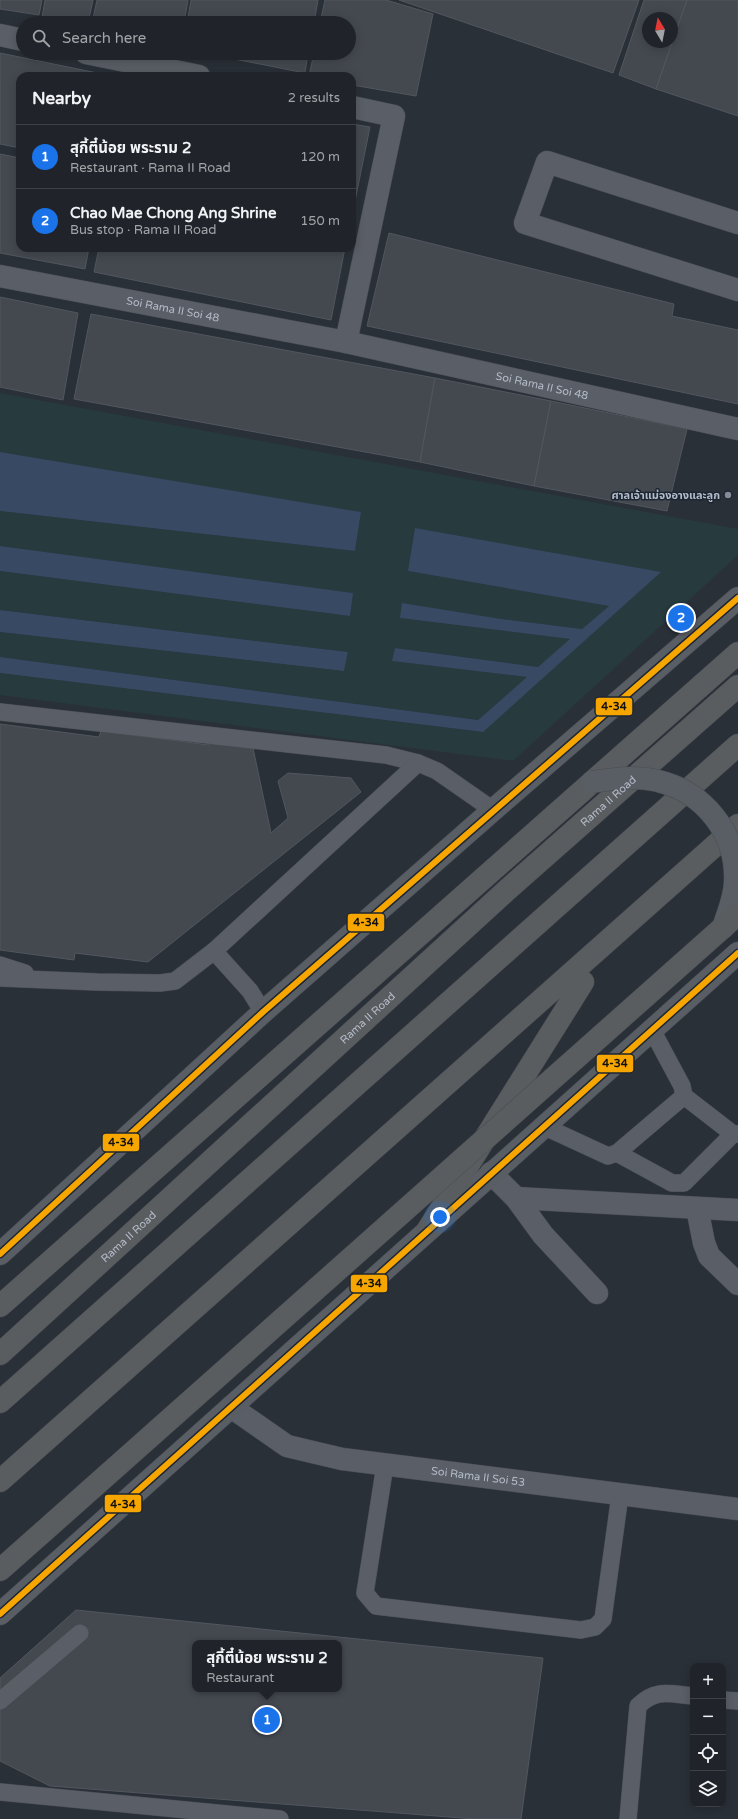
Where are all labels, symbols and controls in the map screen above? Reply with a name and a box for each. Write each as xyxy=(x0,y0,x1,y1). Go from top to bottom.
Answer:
north arrow xyxy=(642,12,678,48)
search box xyxy=(16,16,356,60)
icon: search xyxy=(30,27,52,49)
text: Search here xyxy=(62,29,146,47)
text: Nearby xyxy=(32,88,91,109)
text: 2 results xyxy=(288,90,340,106)
text: สุกี้ตี๋น้อย พระราม 2 xyxy=(70,139,191,157)
text: 1 xyxy=(41,149,49,165)
text: 120 m xyxy=(300,149,340,165)
text: Restaurant · Rama II Road xyxy=(70,160,231,176)
text: Chao Mae Chong Ang Shrine xyxy=(70,204,276,222)
text: 2 xyxy=(41,213,49,229)
text: 150 m xyxy=(300,213,340,229)
text: Bus stop · Rama II Road xyxy=(70,222,216,238)
street label: Soi Rama II Soi 48 xyxy=(125,294,220,325)
street label: Soi Rama II Soi 48 xyxy=(494,369,589,403)
place label: ศาลเจ้าแม่จงอางและลูก xyxy=(612,489,720,502)
marker: ศาลเจ้าแม่จงอางและลูก xyxy=(723,490,733,500)
pin: 2 xyxy=(668,603,694,633)
line badge: 4-34 xyxy=(595,697,633,716)
text: 4-34 xyxy=(601,700,627,713)
street label: Rama II Road xyxy=(578,773,639,829)
line badge: 4-34 xyxy=(347,913,385,932)
text: 4-34 xyxy=(353,916,379,929)
street label: Rama II Road xyxy=(337,990,398,1047)
line badge: 4-34 xyxy=(596,1054,634,1073)
text: 4-34 xyxy=(602,1057,628,1070)
line badge: 4-34 xyxy=(102,1133,140,1152)
text: 4-34 xyxy=(108,1136,134,1149)
your location xyxy=(430,1207,450,1227)
street label: Rama II Road xyxy=(98,1208,159,1265)
line badge: 4-34 xyxy=(350,1274,388,1293)
text: 4-34 xyxy=(356,1277,382,1290)
street label: Soi Rama II Soi 53 xyxy=(430,1464,526,1489)
line badge: 4-34 xyxy=(104,1494,142,1513)
text: 4-34 xyxy=(110,1498,136,1511)
popup xyxy=(192,1640,342,1692)
text: สุกี้ตี๋น้อย พระราม 2 xyxy=(206,1649,328,1667)
map controls xyxy=(690,1663,726,1807)
button: + xyxy=(690,1663,726,1699)
text: Restaurant xyxy=(206,1670,274,1686)
button: − xyxy=(690,1699,726,1735)
pin: 1 xyxy=(254,1705,280,1735)
button: locate xyxy=(690,1735,726,1771)
button: layers xyxy=(690,1771,726,1807)

